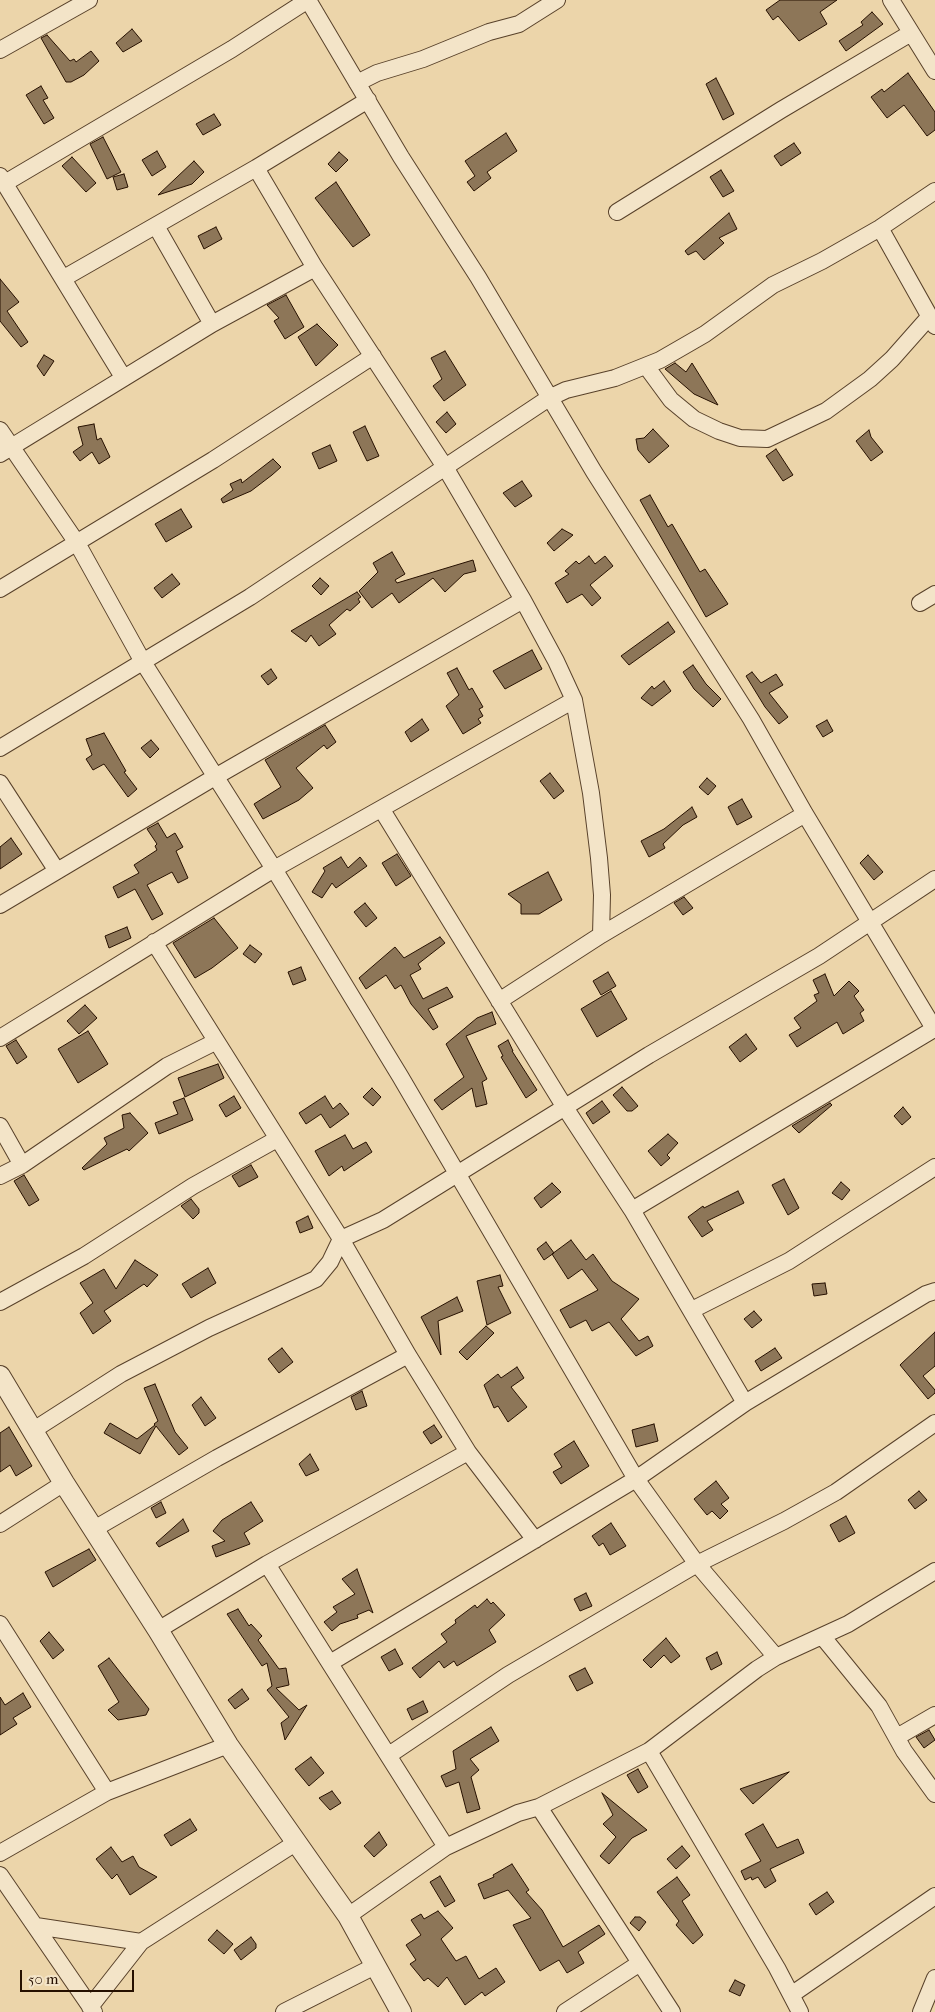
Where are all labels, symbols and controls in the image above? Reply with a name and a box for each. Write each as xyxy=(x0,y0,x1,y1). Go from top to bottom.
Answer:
scale bar xyxy=(22,1960,136,1992)
text: 50 m xyxy=(28,1970,58,1988)

